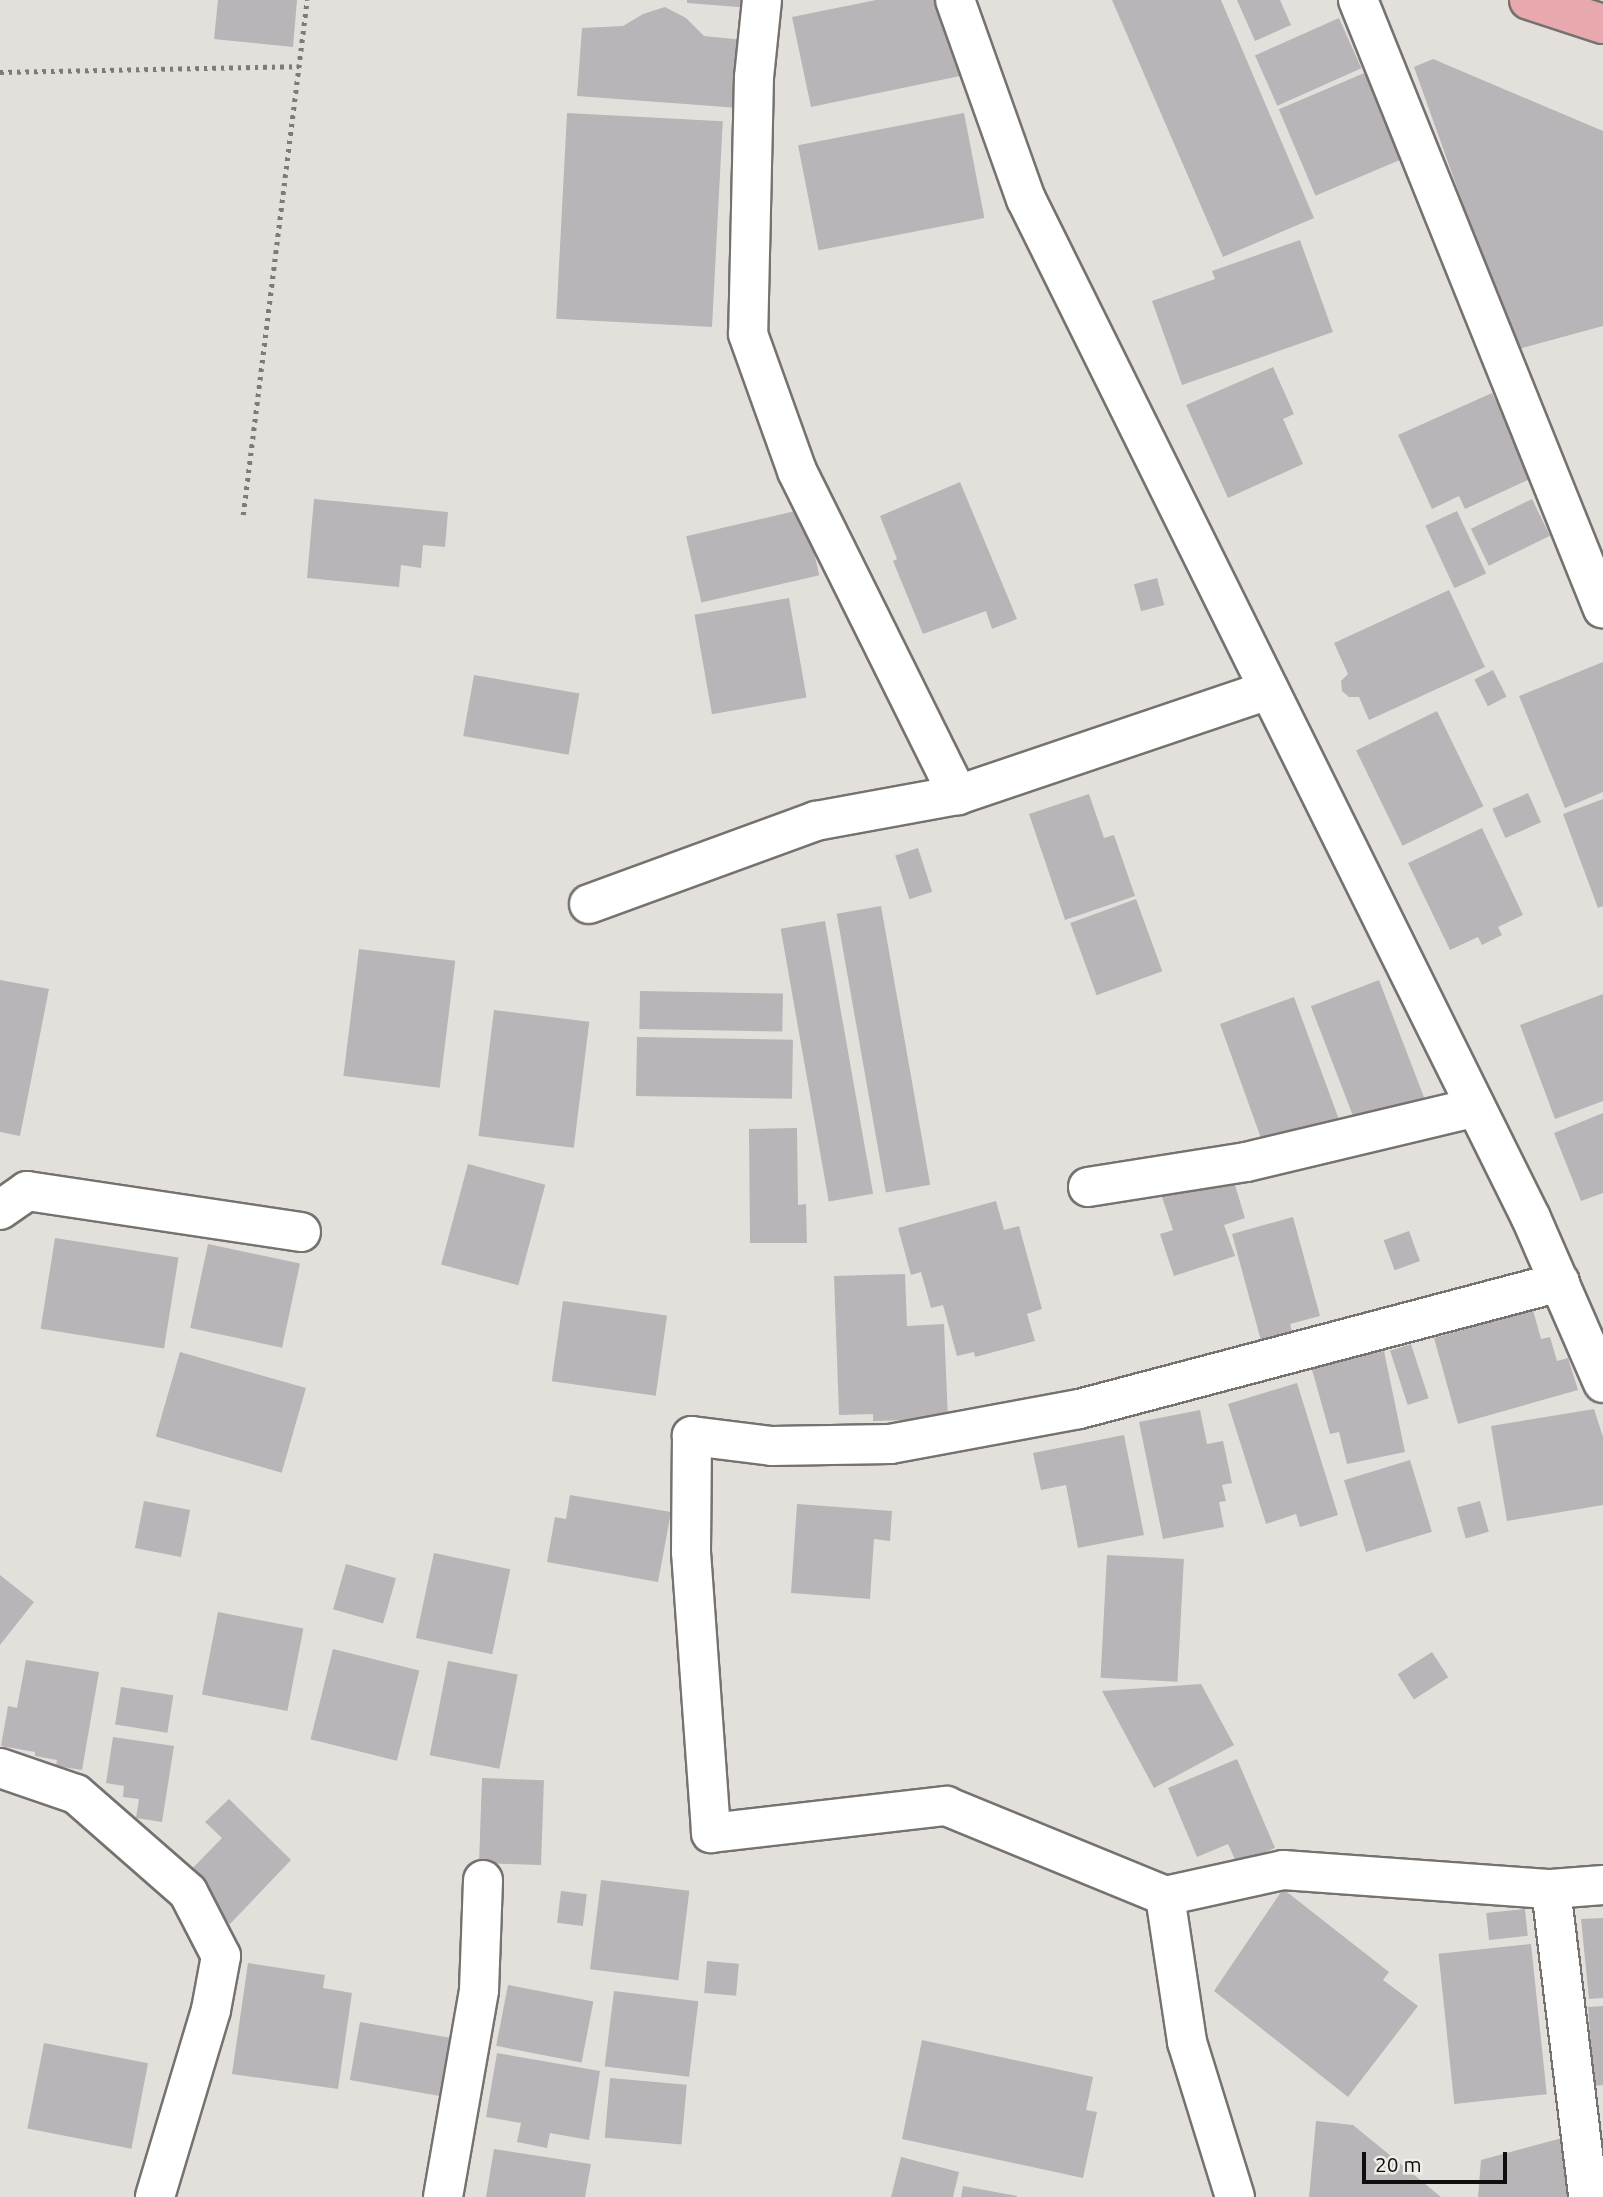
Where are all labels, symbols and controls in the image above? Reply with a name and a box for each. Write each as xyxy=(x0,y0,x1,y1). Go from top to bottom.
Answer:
scale bar xyxy=(1365,2138,1510,2182)
text: 20 m xyxy=(1375,2152,1422,2176)

